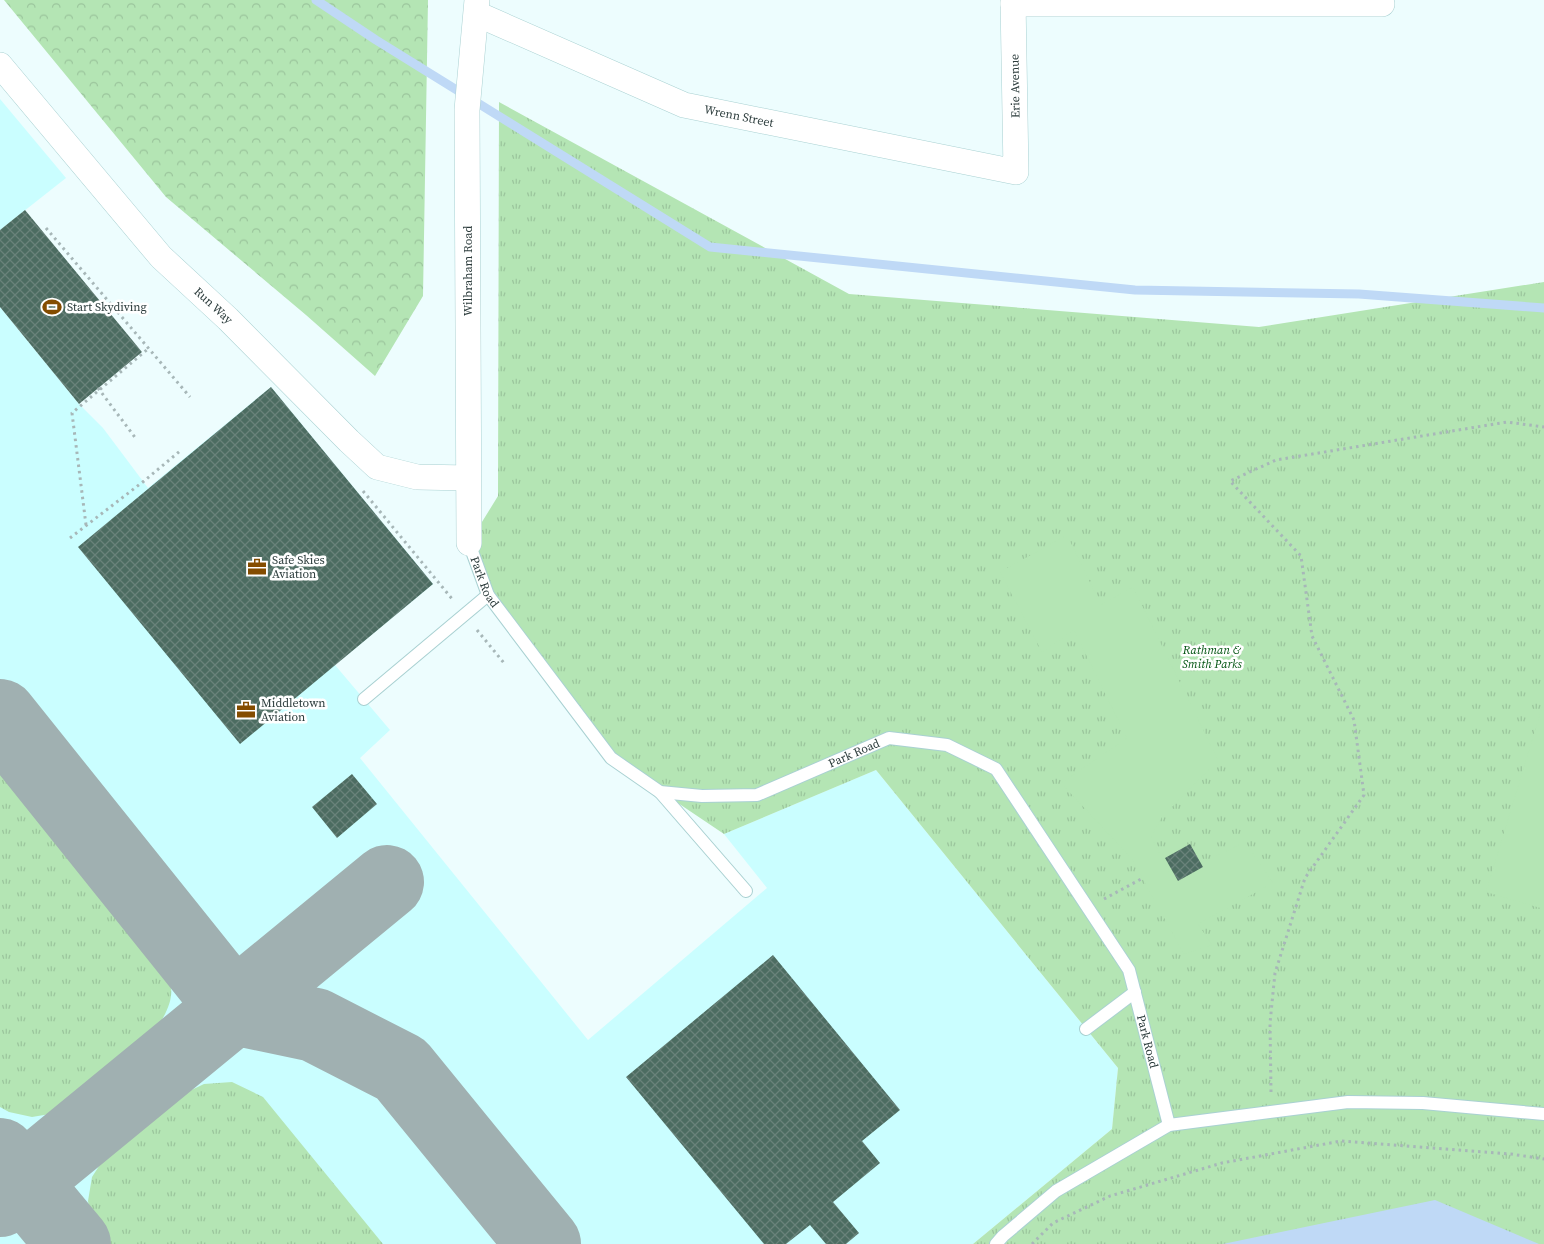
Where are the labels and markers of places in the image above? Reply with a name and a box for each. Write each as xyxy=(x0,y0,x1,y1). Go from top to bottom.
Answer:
sports icon: Start Skydiving xyxy=(41,296,63,318)
place label: Start Skydiving xyxy=(67,299,147,315)
place label: Safe Skies Aviation xyxy=(272,552,325,582)
office icon: Safe Skies Aviation xyxy=(246,556,268,578)
place label: Middletown Aviation xyxy=(261,695,326,725)
office icon: Middletown Aviation xyxy=(235,699,257,721)

